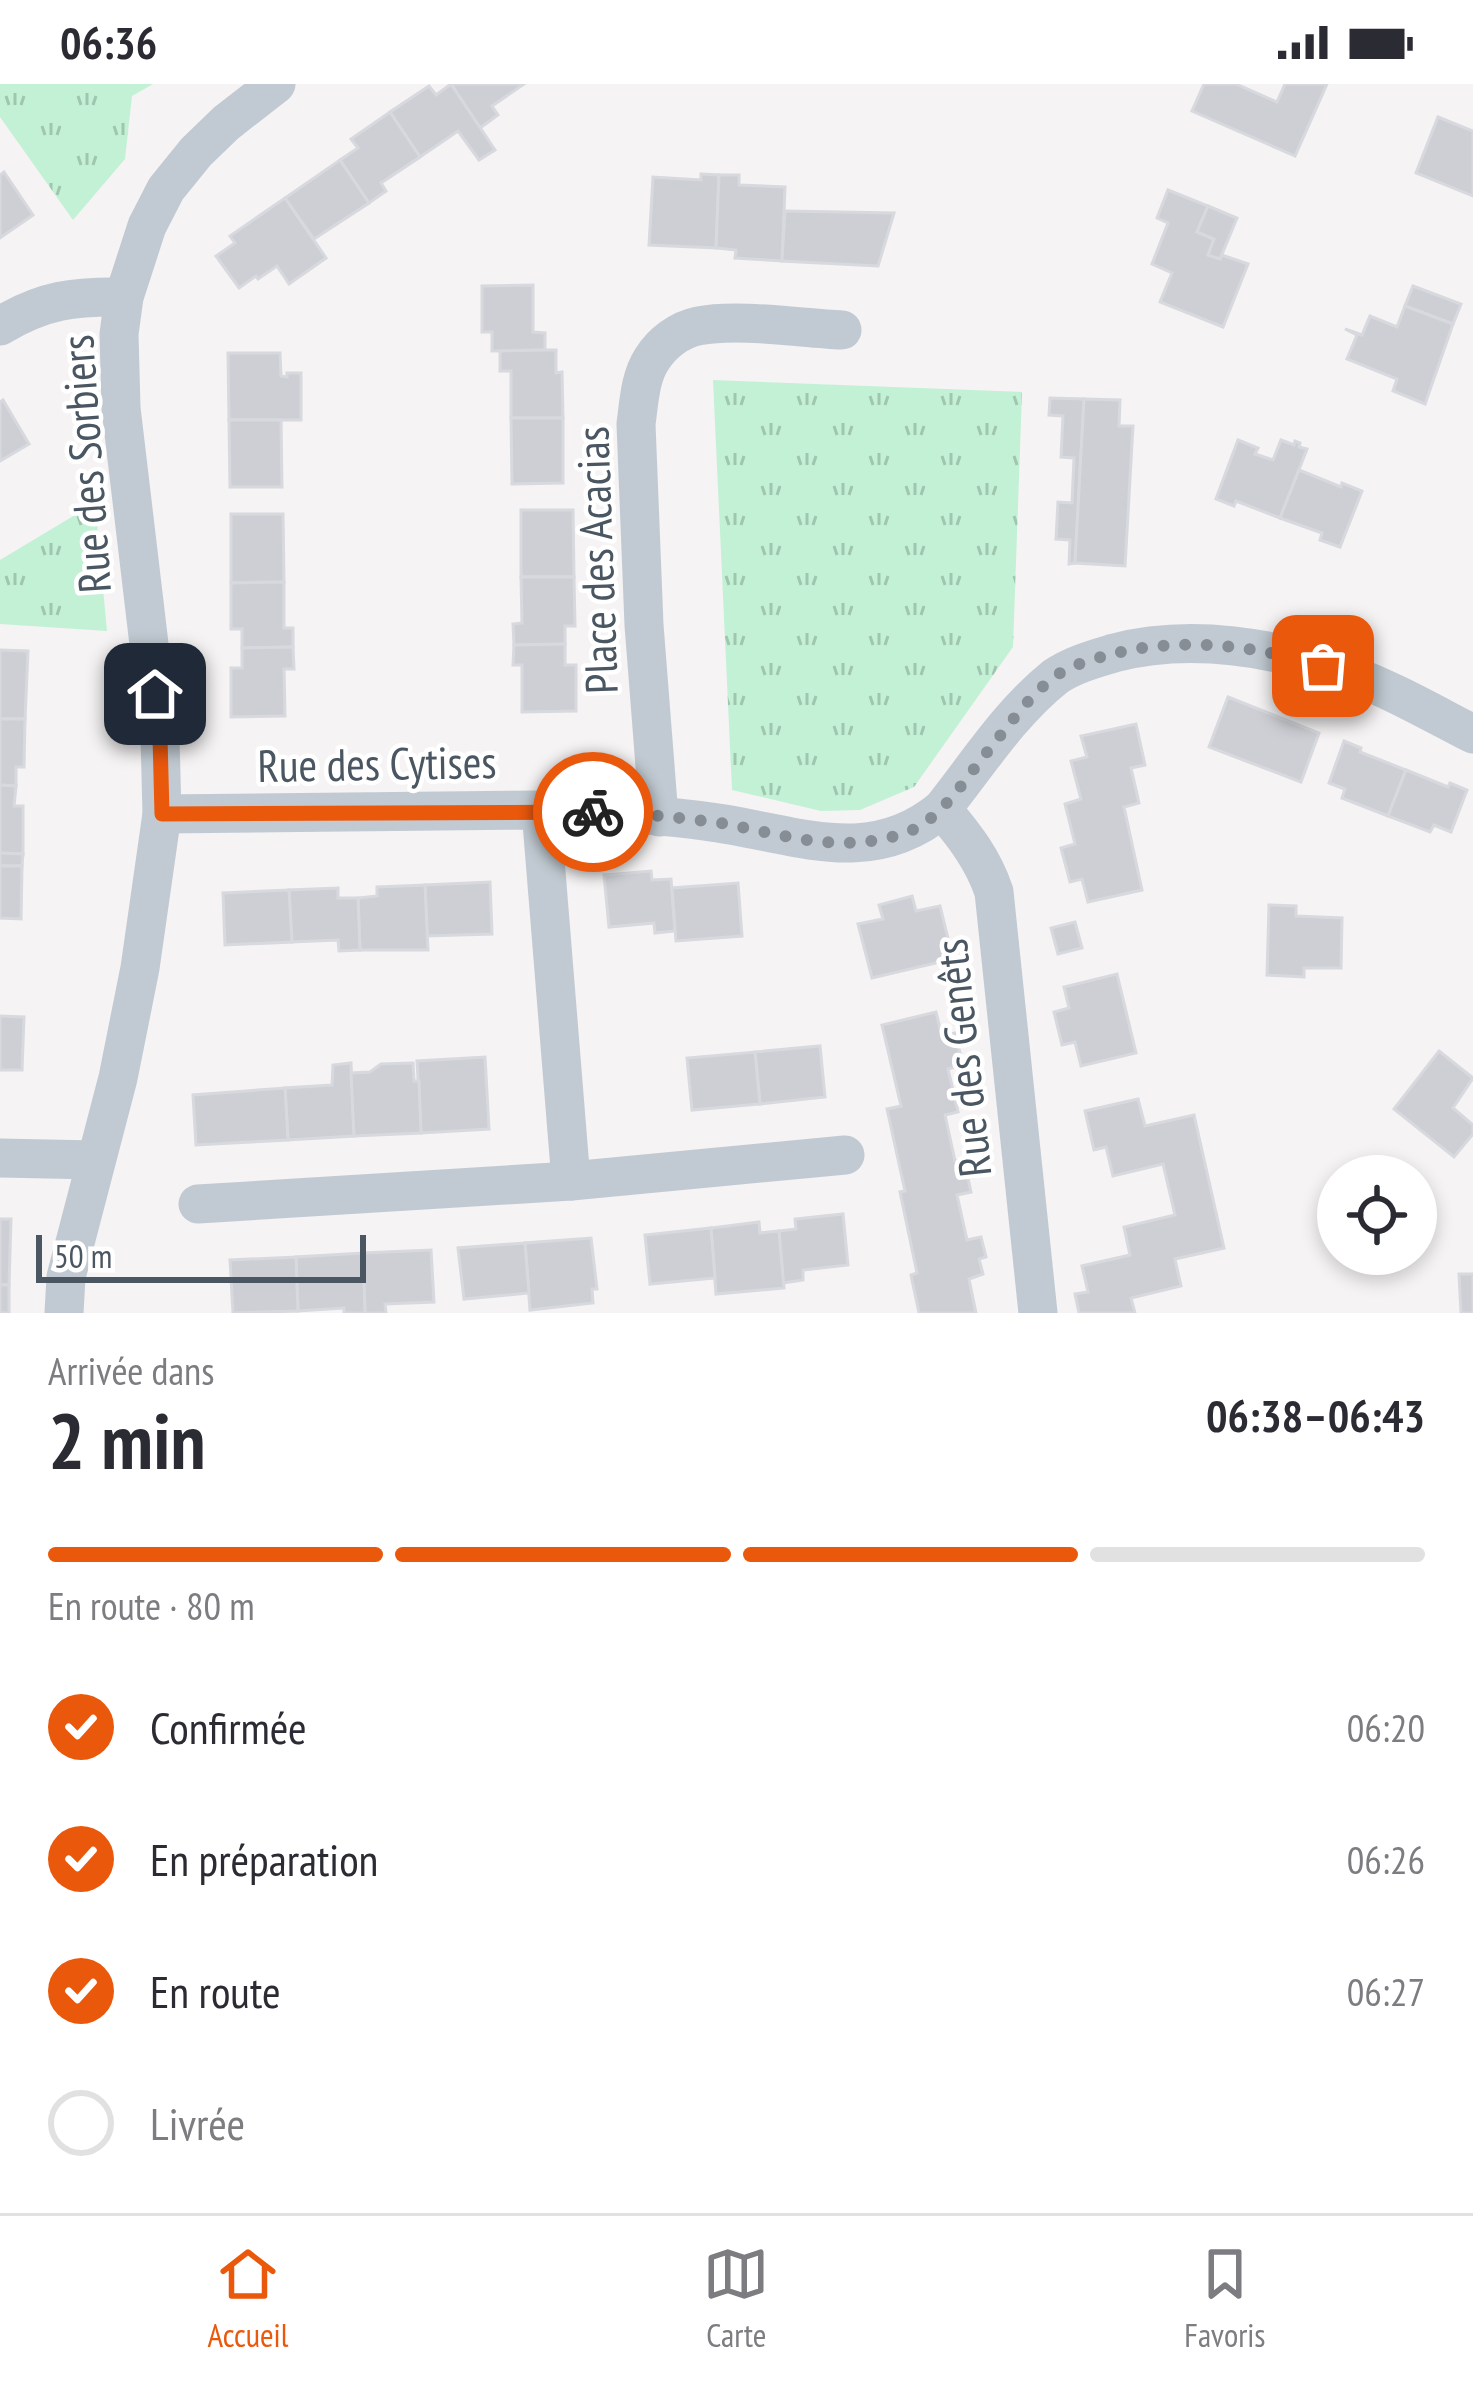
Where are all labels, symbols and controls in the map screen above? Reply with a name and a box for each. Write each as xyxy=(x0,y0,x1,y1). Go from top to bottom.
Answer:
text: 06:36 xyxy=(60,13,157,71)
street label: Rue des Sorbiers xyxy=(47,333,123,595)
street label: Place des Acacias xyxy=(562,425,630,695)
pin xyxy=(1272,615,1374,717)
icon: bag xyxy=(1290,633,1356,699)
pin xyxy=(104,643,206,745)
icon: home xyxy=(122,661,188,727)
street label: Rue des Cytises xyxy=(257,732,497,794)
courier xyxy=(533,752,653,872)
icon: bike xyxy=(560,779,626,845)
street label: Rue des Genêts xyxy=(921,936,1003,1180)
map controls xyxy=(1317,1155,1437,1275)
button: locate xyxy=(1317,1155,1437,1275)
scale bar xyxy=(36,1229,366,1282)
text: 50 m xyxy=(54,1234,112,1277)
text: Arrivée dans xyxy=(48,1345,214,1396)
text: 06:38–06:43 xyxy=(1206,1386,1425,1444)
text: 2 min xyxy=(48,1390,206,1491)
text: En route · 80 m xyxy=(48,1580,255,1631)
icon: check xyxy=(48,1694,114,1760)
text: Confirmée xyxy=(150,1698,307,1756)
text: 06:20 xyxy=(1347,1702,1425,1753)
icon: check xyxy=(48,1826,114,1892)
text: En préparation xyxy=(150,1830,378,1888)
text: 06:26 xyxy=(1347,1834,1425,1885)
icon: check xyxy=(48,1958,114,2024)
text: En route xyxy=(150,1962,281,2020)
text: 06:27 xyxy=(1347,1966,1425,2017)
text: Livrée xyxy=(150,2094,245,2152)
tab: Accueil xyxy=(207,2241,288,2356)
tab: Carte xyxy=(703,2241,769,2356)
tab: Favoris xyxy=(1184,2241,1266,2356)

